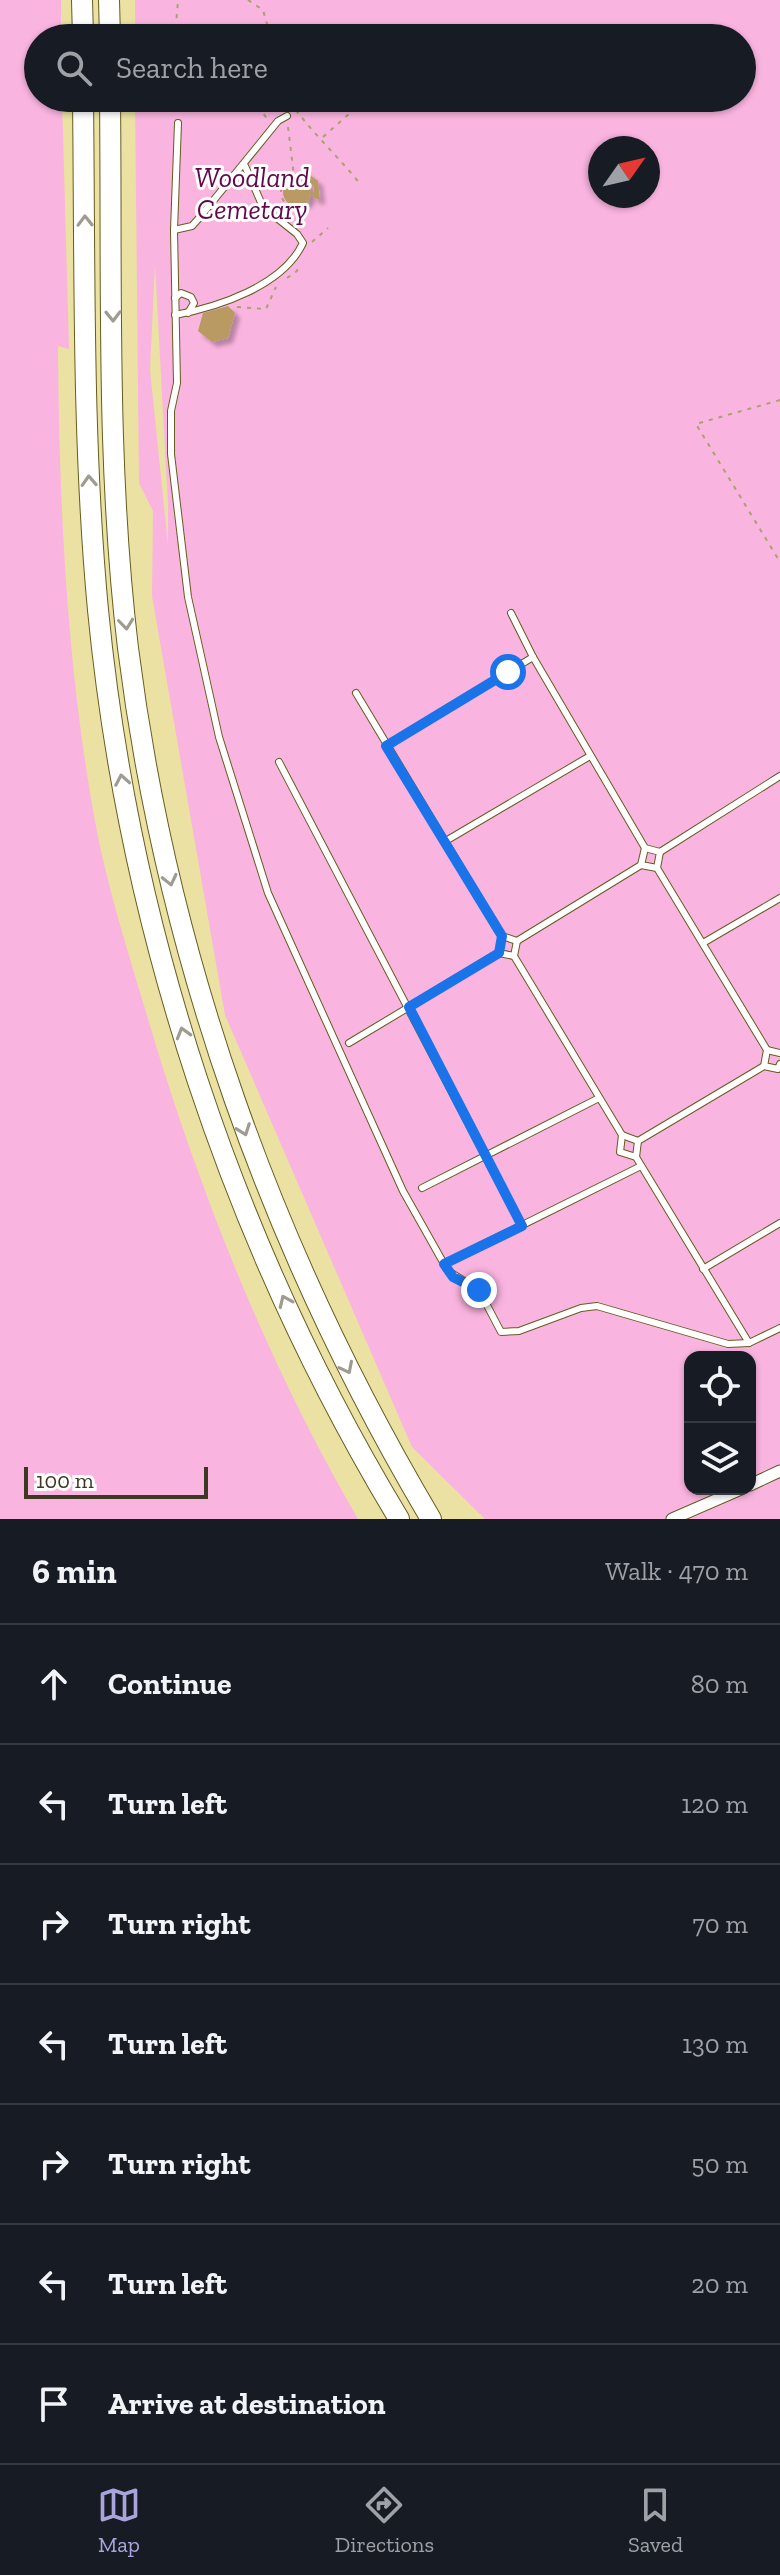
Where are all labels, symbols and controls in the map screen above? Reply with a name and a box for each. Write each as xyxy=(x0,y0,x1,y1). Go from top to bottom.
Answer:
search box xyxy=(24,24,756,112)
icon: search xyxy=(52,46,96,90)
text: Search here xyxy=(116,50,268,86)
north arrow xyxy=(588,136,660,208)
park label: Woodland Cemetary xyxy=(194,161,310,226)
one-way arrow xyxy=(76,214,94,227)
one-way arrow xyxy=(104,310,121,323)
one-way arrow xyxy=(81,474,98,487)
one-way arrow xyxy=(117,618,134,631)
route start xyxy=(490,654,526,690)
one-way arrow xyxy=(114,773,131,787)
one-way arrow xyxy=(161,873,178,887)
one-way arrow xyxy=(176,1026,192,1040)
one-way arrow xyxy=(234,1122,250,1136)
route end xyxy=(461,1272,497,1308)
one-way arrow xyxy=(279,1295,295,1310)
map controls xyxy=(684,1351,756,1495)
button: locate xyxy=(684,1351,756,1423)
one-way arrow xyxy=(338,1359,353,1374)
button: layers xyxy=(684,1423,756,1495)
scale bar xyxy=(24,1463,208,1499)
text: 100 m xyxy=(36,1467,94,1494)
text: 6 min xyxy=(32,1551,117,1592)
text: Walk · 470 m xyxy=(605,1555,748,1587)
icon: ahead xyxy=(32,1662,76,1706)
text: Continue xyxy=(108,1666,232,1702)
text: 80 m xyxy=(691,1668,748,1700)
icon: left xyxy=(32,1782,76,1826)
text: Turn left xyxy=(108,1786,227,1822)
text: 120 m xyxy=(681,1788,748,1820)
icon: right xyxy=(32,1902,76,1946)
text: Turn right xyxy=(108,1906,250,1942)
text: 70 m xyxy=(692,1908,748,1940)
icon: left xyxy=(32,2022,76,2066)
text: Turn left xyxy=(108,2026,227,2062)
text: 130 m xyxy=(682,2028,748,2060)
icon: right xyxy=(32,2142,76,2186)
text: Turn right xyxy=(108,2146,250,2182)
text: 50 m xyxy=(691,2148,748,2180)
icon: left xyxy=(32,2262,76,2306)
text: Turn left xyxy=(108,2266,227,2302)
text: 20 m xyxy=(691,2268,748,2300)
icon: arrive xyxy=(32,2382,76,2426)
text: Arrive at destination xyxy=(108,2386,385,2422)
tab: Map xyxy=(97,2483,141,2558)
tab: Directions xyxy=(335,2483,434,2558)
tab: Saved xyxy=(628,2483,683,2558)

